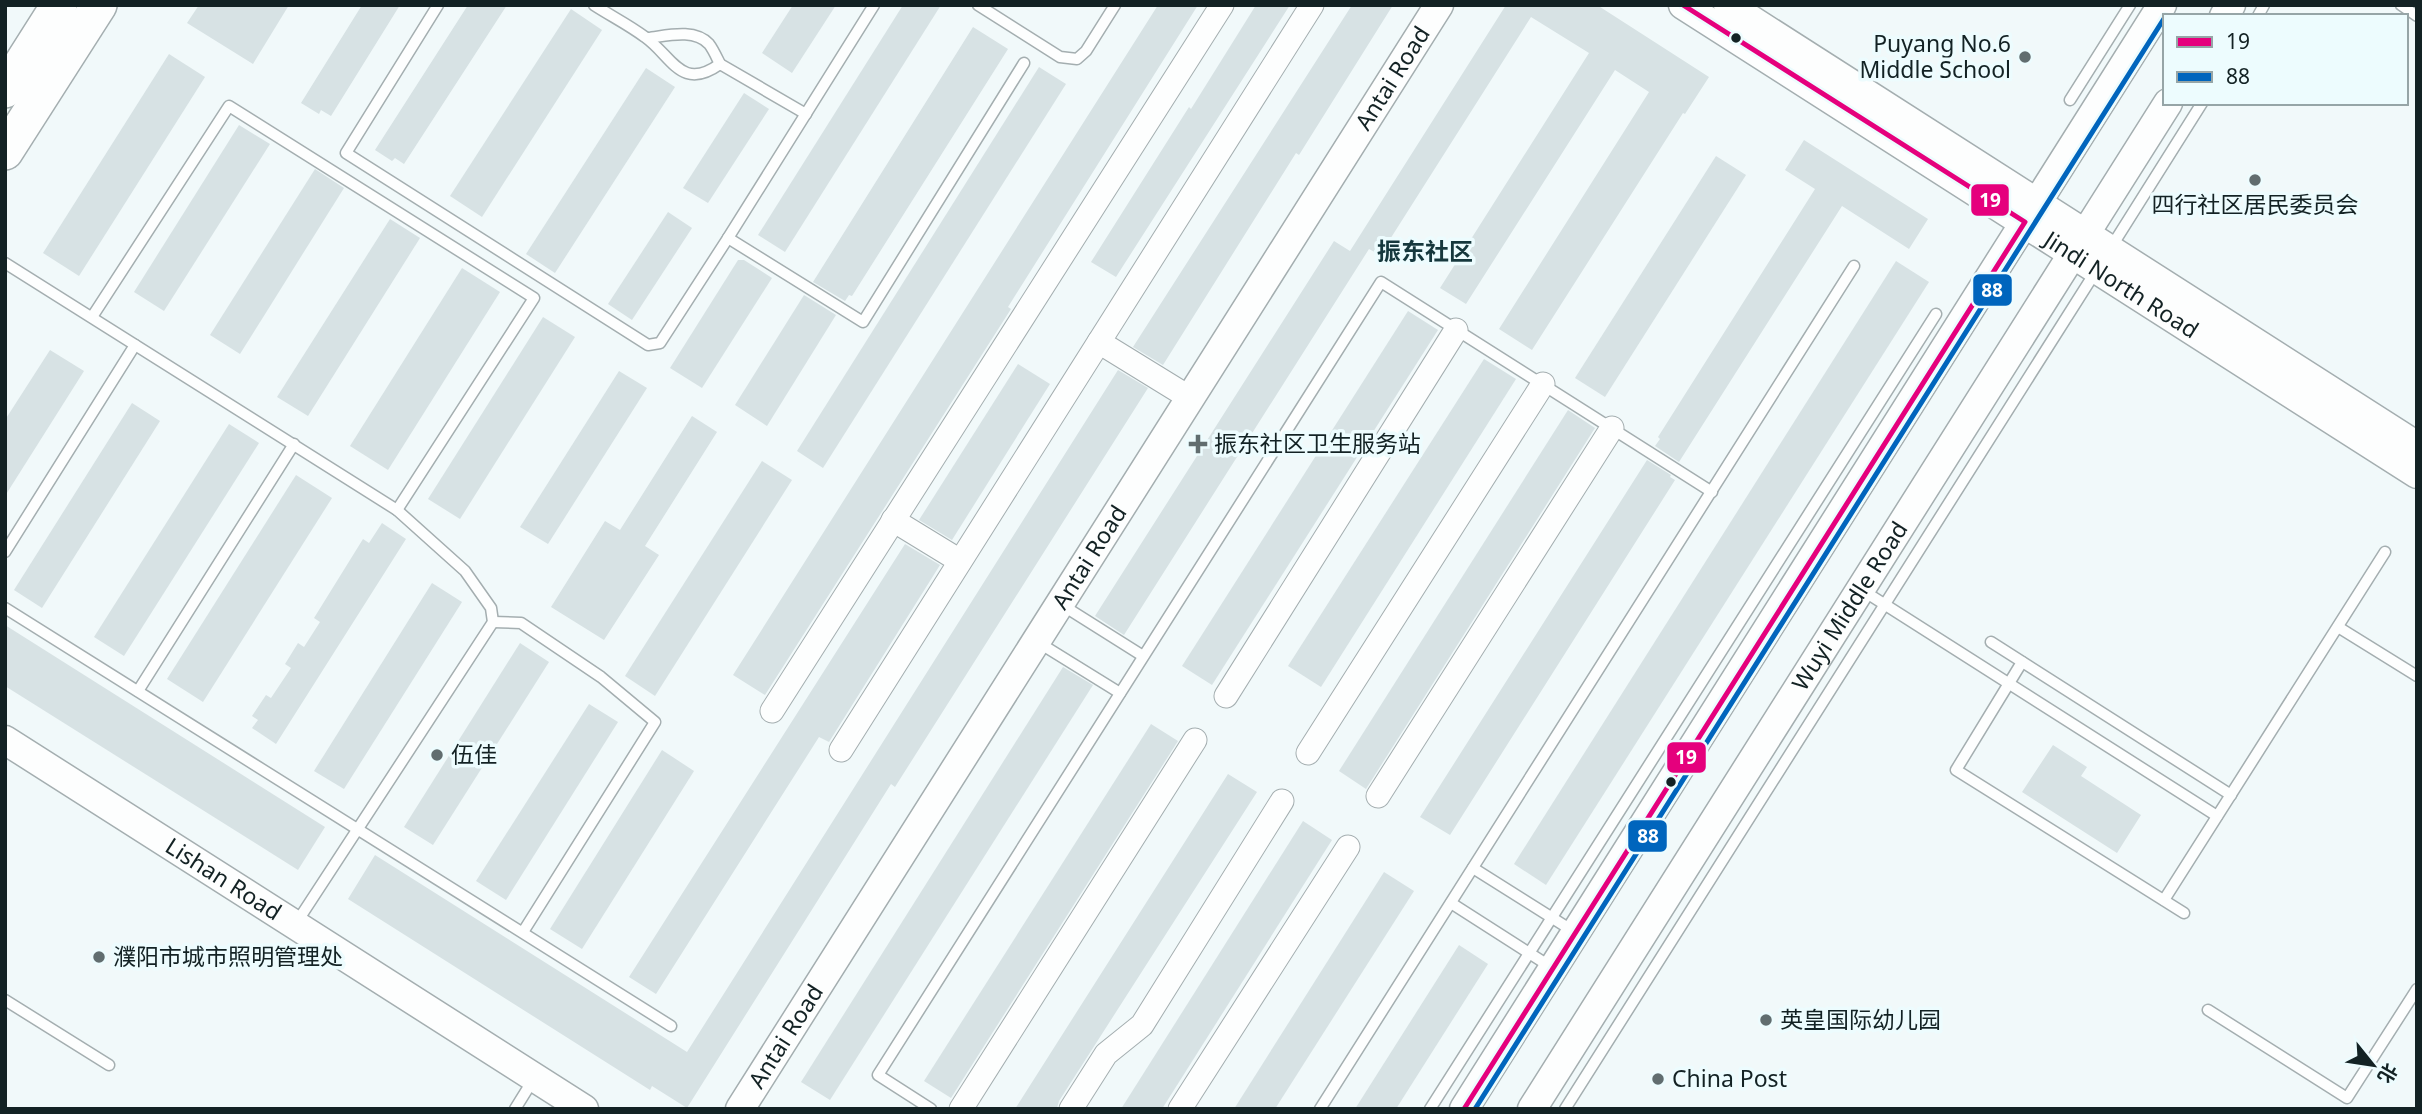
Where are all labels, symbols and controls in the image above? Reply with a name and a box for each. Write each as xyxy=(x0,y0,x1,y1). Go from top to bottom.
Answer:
legend xyxy=(2163,14,2408,105)
street label: Antai Road xyxy=(1347,20,1437,136)
place label: Puyang No.6 Middle School xyxy=(1859,27,2011,85)
text: 19 xyxy=(2226,27,2250,55)
unlabelled marker xyxy=(1729,31,1743,45)
marker: Puyang No.6 Middle School xyxy=(2017,49,2033,65)
text: 88 xyxy=(2226,62,2250,90)
marker: 四行社区居民委员会 xyxy=(2247,172,2263,188)
line badge: 19 xyxy=(1970,183,2010,217)
text: 19 xyxy=(1979,187,2001,213)
place label: 四行社区居民委员会 xyxy=(2152,188,2359,220)
street label: Jindi North Road xyxy=(2037,222,2205,345)
district label: 振东社区 xyxy=(1377,234,1473,267)
line badge: 88 xyxy=(1972,273,2013,307)
text: 88 xyxy=(1981,277,2003,303)
place label: 振东社区卫生服务站 xyxy=(1214,427,1421,459)
marker: 振东社区卫生服务站 xyxy=(1188,434,1208,454)
street label: Antai Road xyxy=(1044,499,1133,615)
street label: Wuyi Middle Road xyxy=(1784,515,1915,696)
place label: 伍佳 xyxy=(451,738,497,770)
line badge: 19 xyxy=(1666,741,1707,774)
text: 19 xyxy=(1675,744,1697,770)
marker: 伍佳 xyxy=(429,747,445,763)
unlabelled marker xyxy=(1664,775,1678,789)
line badge: 88 xyxy=(1627,819,1668,853)
text: 88 xyxy=(1637,823,1659,849)
street label: Lishan Road xyxy=(160,829,288,927)
place label: 濮阳市城市照明管理处 xyxy=(113,940,343,972)
marker: 濮阳市城市照明管理处 xyxy=(91,949,107,965)
street label: Antai Road xyxy=(740,978,830,1094)
place label: 英皇国际幼儿园 xyxy=(1780,1003,1941,1035)
marker: 英皇国际幼儿园 xyxy=(1758,1012,1774,1028)
north arrow xyxy=(2338,1030,2408,1100)
text: 北 xyxy=(2372,1059,2404,1088)
place label: China Post xyxy=(1672,1062,1787,1094)
marker: China Post xyxy=(1650,1071,1666,1087)

